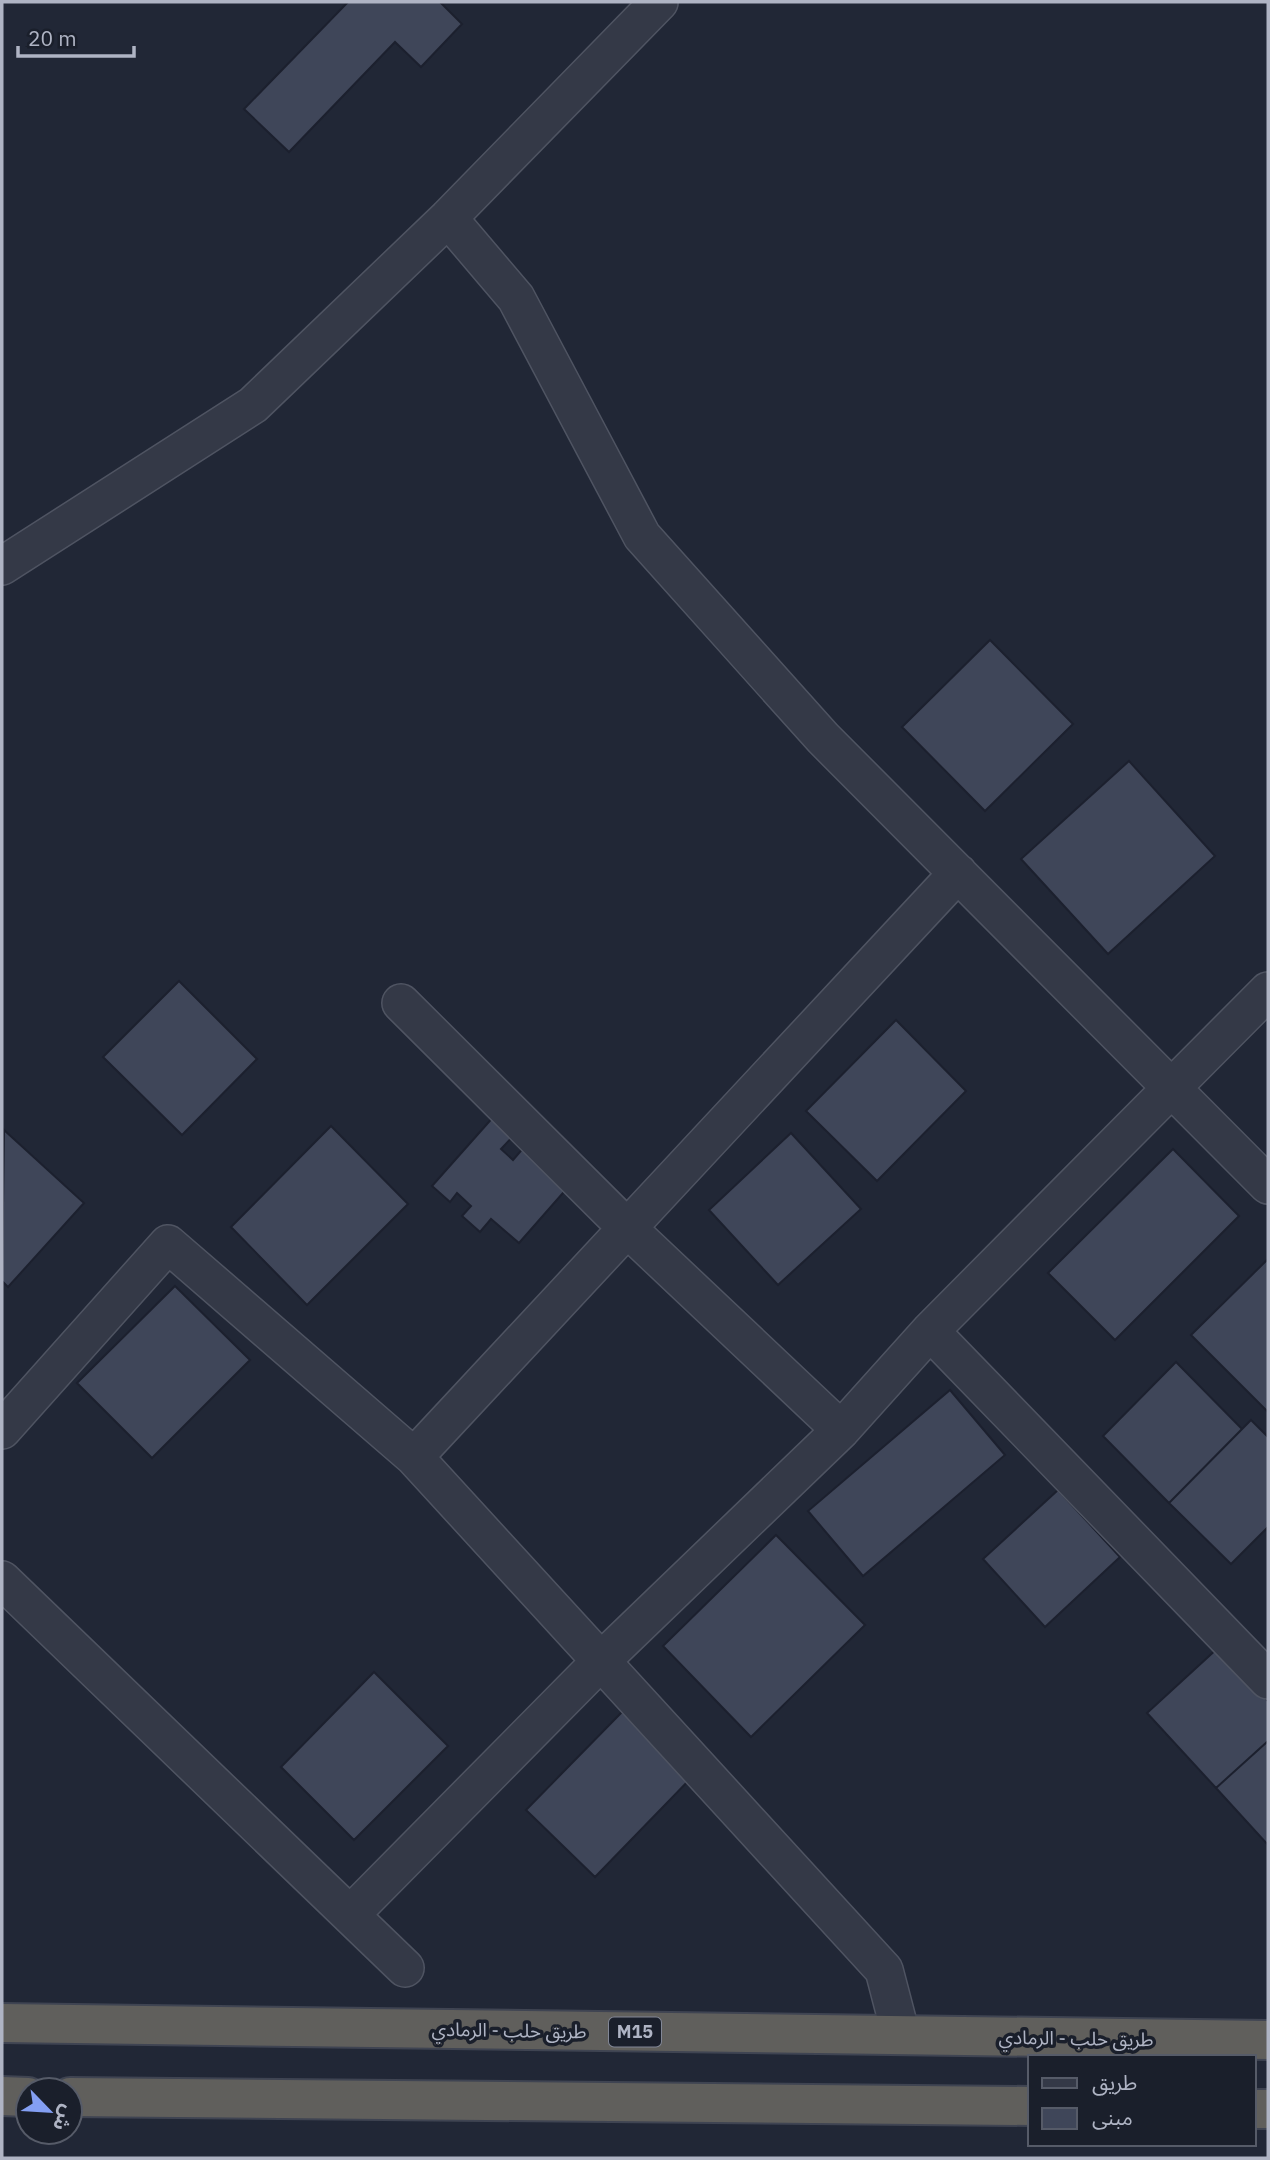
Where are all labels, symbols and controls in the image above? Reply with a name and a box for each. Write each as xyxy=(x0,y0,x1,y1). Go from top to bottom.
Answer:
scale bar xyxy=(18,14,133,58)
text: 20 m xyxy=(28,24,77,52)
street label: طريق حلب - الرمادي xyxy=(431,2017,587,2047)
road number: M15 xyxy=(609,2018,661,2046)
street label: طريق حلب - الرمادي xyxy=(998,2025,1154,2055)
legend xyxy=(1028,2055,1256,2146)
text: طريق xyxy=(1092,2068,1137,2096)
north arrow xyxy=(14,2076,84,2146)
text: ش xyxy=(48,2101,81,2135)
text: مبنى xyxy=(1092,2103,1133,2131)

